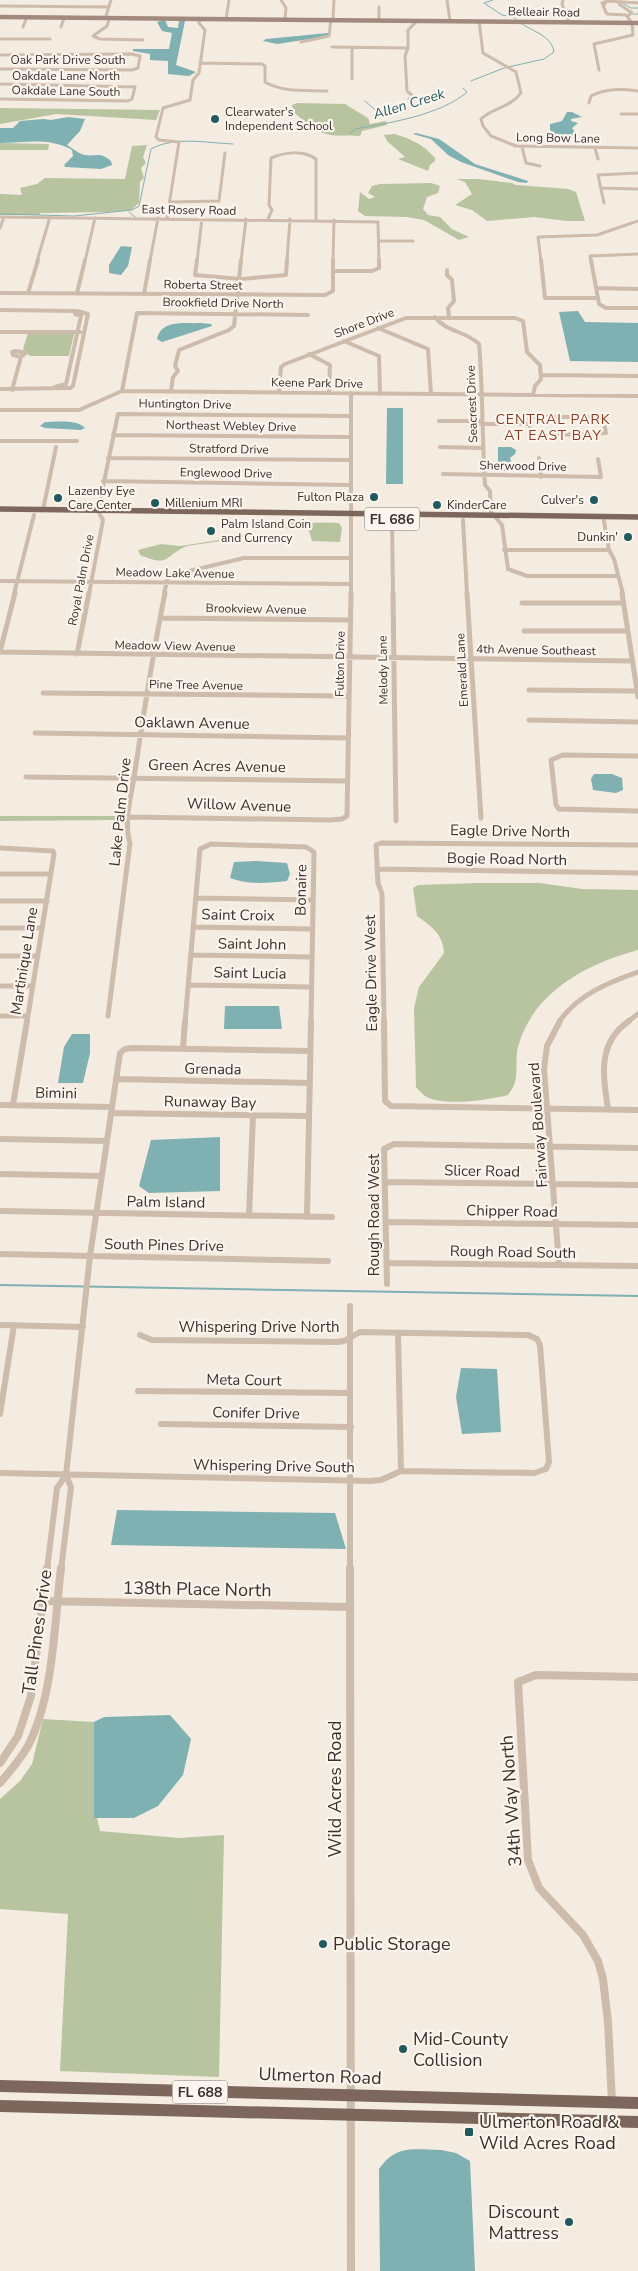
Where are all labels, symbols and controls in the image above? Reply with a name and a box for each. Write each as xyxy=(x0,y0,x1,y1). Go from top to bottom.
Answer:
street label: Belleair Road xyxy=(508,3,580,21)
street label: Oak Park Drive South xyxy=(10,52,126,68)
street label: Oakdale Lane North xyxy=(12,68,120,84)
street label: Oakdale Lane South xyxy=(12,82,120,100)
water label: Allen Creek xyxy=(370,84,448,124)
place label: Clearwater's Independent School xyxy=(225,104,333,134)
marker: Clearwater's Independent School xyxy=(209,113,221,125)
street label: Long Bow Lane xyxy=(516,129,600,147)
street label: East Rosery Road xyxy=(141,201,237,219)
street label: Roberta Street xyxy=(163,276,243,294)
street label: Brookfield Drive North xyxy=(162,294,284,312)
street label: Shore Drive xyxy=(332,304,396,342)
street label: Seacrest Drive xyxy=(463,365,481,443)
street label: Keene Park Drive xyxy=(271,374,363,392)
street label: Huntington Drive xyxy=(139,395,231,413)
district label: CENTRAL PARK AT EAST BAY xyxy=(495,410,611,445)
street label: Northeast Webley Drive xyxy=(166,417,296,435)
street label: Stratford Drive xyxy=(189,440,269,458)
street label: Sherwood Drive xyxy=(479,457,567,475)
street label: Englewood Drive xyxy=(180,464,272,482)
place label: Lazenby Eye Care Center xyxy=(68,483,135,513)
place label: Fulton Plaza xyxy=(297,489,364,505)
marker: Fulton Plaza xyxy=(368,491,380,503)
marker: Lazenby Eye Care Center xyxy=(52,492,64,504)
place label: Culver's xyxy=(541,492,584,508)
marker: Culver's xyxy=(588,494,600,506)
place label: Millenium MRI xyxy=(165,495,243,511)
marker: Millenium MRI xyxy=(149,497,161,509)
place label: KinderCare xyxy=(447,497,507,513)
marker: KinderCare xyxy=(431,499,443,511)
road number: FL 686 xyxy=(364,508,420,530)
place label: Palm Island Coin and Currency xyxy=(221,516,311,546)
marker: Palm Island Coin and Currency xyxy=(205,525,217,537)
place label: Dunkin' xyxy=(577,529,618,545)
marker: Dunkin' xyxy=(622,531,634,543)
street label: Royal Palm Drive xyxy=(64,533,98,627)
street label: Meadow Lake Avenue xyxy=(115,564,235,582)
street label: Brookview Avenue xyxy=(205,600,307,618)
street label: Fulton Drive xyxy=(331,631,349,697)
street label: Emerald Lane xyxy=(452,633,472,707)
street label: Melody Lane xyxy=(374,635,392,705)
street label: Meadow View Avenue xyxy=(114,637,236,655)
street label: 4th Avenue Southeast xyxy=(476,641,597,659)
street label: Pine Tree Avenue xyxy=(149,676,243,694)
street label: Oaklawn Avenue xyxy=(134,712,250,734)
street label: Green Acres Avenue xyxy=(148,755,286,777)
street label: Lake Palm Drive xyxy=(104,757,136,867)
street label: Willow Avenue xyxy=(186,793,292,817)
street label: Eagle Drive North xyxy=(450,820,570,842)
street label: Bogie Road North xyxy=(447,848,567,870)
street label: Bonaire xyxy=(291,864,311,916)
street label: Saint Croix xyxy=(201,904,275,926)
street label: Martinique Lane xyxy=(6,906,42,1016)
street label: Eagle Drive West xyxy=(360,914,382,1032)
street label: Saint John xyxy=(218,933,286,955)
street label: Saint Lucia xyxy=(213,962,287,984)
street label: Grenada xyxy=(184,1059,242,1079)
street label: Fairway Boulevard xyxy=(524,1062,552,1188)
street label: Bimini xyxy=(35,1083,77,1103)
street label: Runaway Bay xyxy=(164,1091,257,1113)
street label: Rough Road West xyxy=(364,1153,384,1276)
street label: Slicer Road xyxy=(444,1160,520,1182)
street label: Palm Island xyxy=(126,1191,206,1213)
street label: Chipper Road xyxy=(466,1200,558,1222)
street label: South Pines Drive xyxy=(104,1234,224,1256)
street label: Rough Road South xyxy=(450,1241,576,1263)
street label: Whispering Drive North xyxy=(179,1317,339,1337)
street label: Meta Court xyxy=(206,1369,283,1391)
street label: Conifer Drive xyxy=(212,1402,300,1424)
street label: Whispering Drive South xyxy=(193,1455,355,1477)
street label: Tall Pines Drive xyxy=(16,1568,58,1696)
street label: 138th Place North xyxy=(122,1576,272,1602)
street label: Wild Acres Road xyxy=(323,1721,347,1857)
street label: 34th Way North xyxy=(494,1735,528,1867)
place label: Public Storage xyxy=(333,1932,451,1956)
marker: Public Storage xyxy=(317,1938,329,1950)
place label: Mid-County Collision xyxy=(413,2027,509,2072)
marker: Mid-County Collision xyxy=(397,2043,409,2055)
street label: Ulmerton Road xyxy=(258,2062,382,2090)
road number: FL 688 xyxy=(172,2080,228,2104)
place label: Ulmerton Road & Wild Acres Road xyxy=(479,2110,620,2155)
marker: Ulmerton Road & Wild Acres Road xyxy=(463,2126,475,2138)
place label: Discount Mattress xyxy=(488,2200,560,2245)
marker: Discount Mattress xyxy=(563,2216,575,2228)

